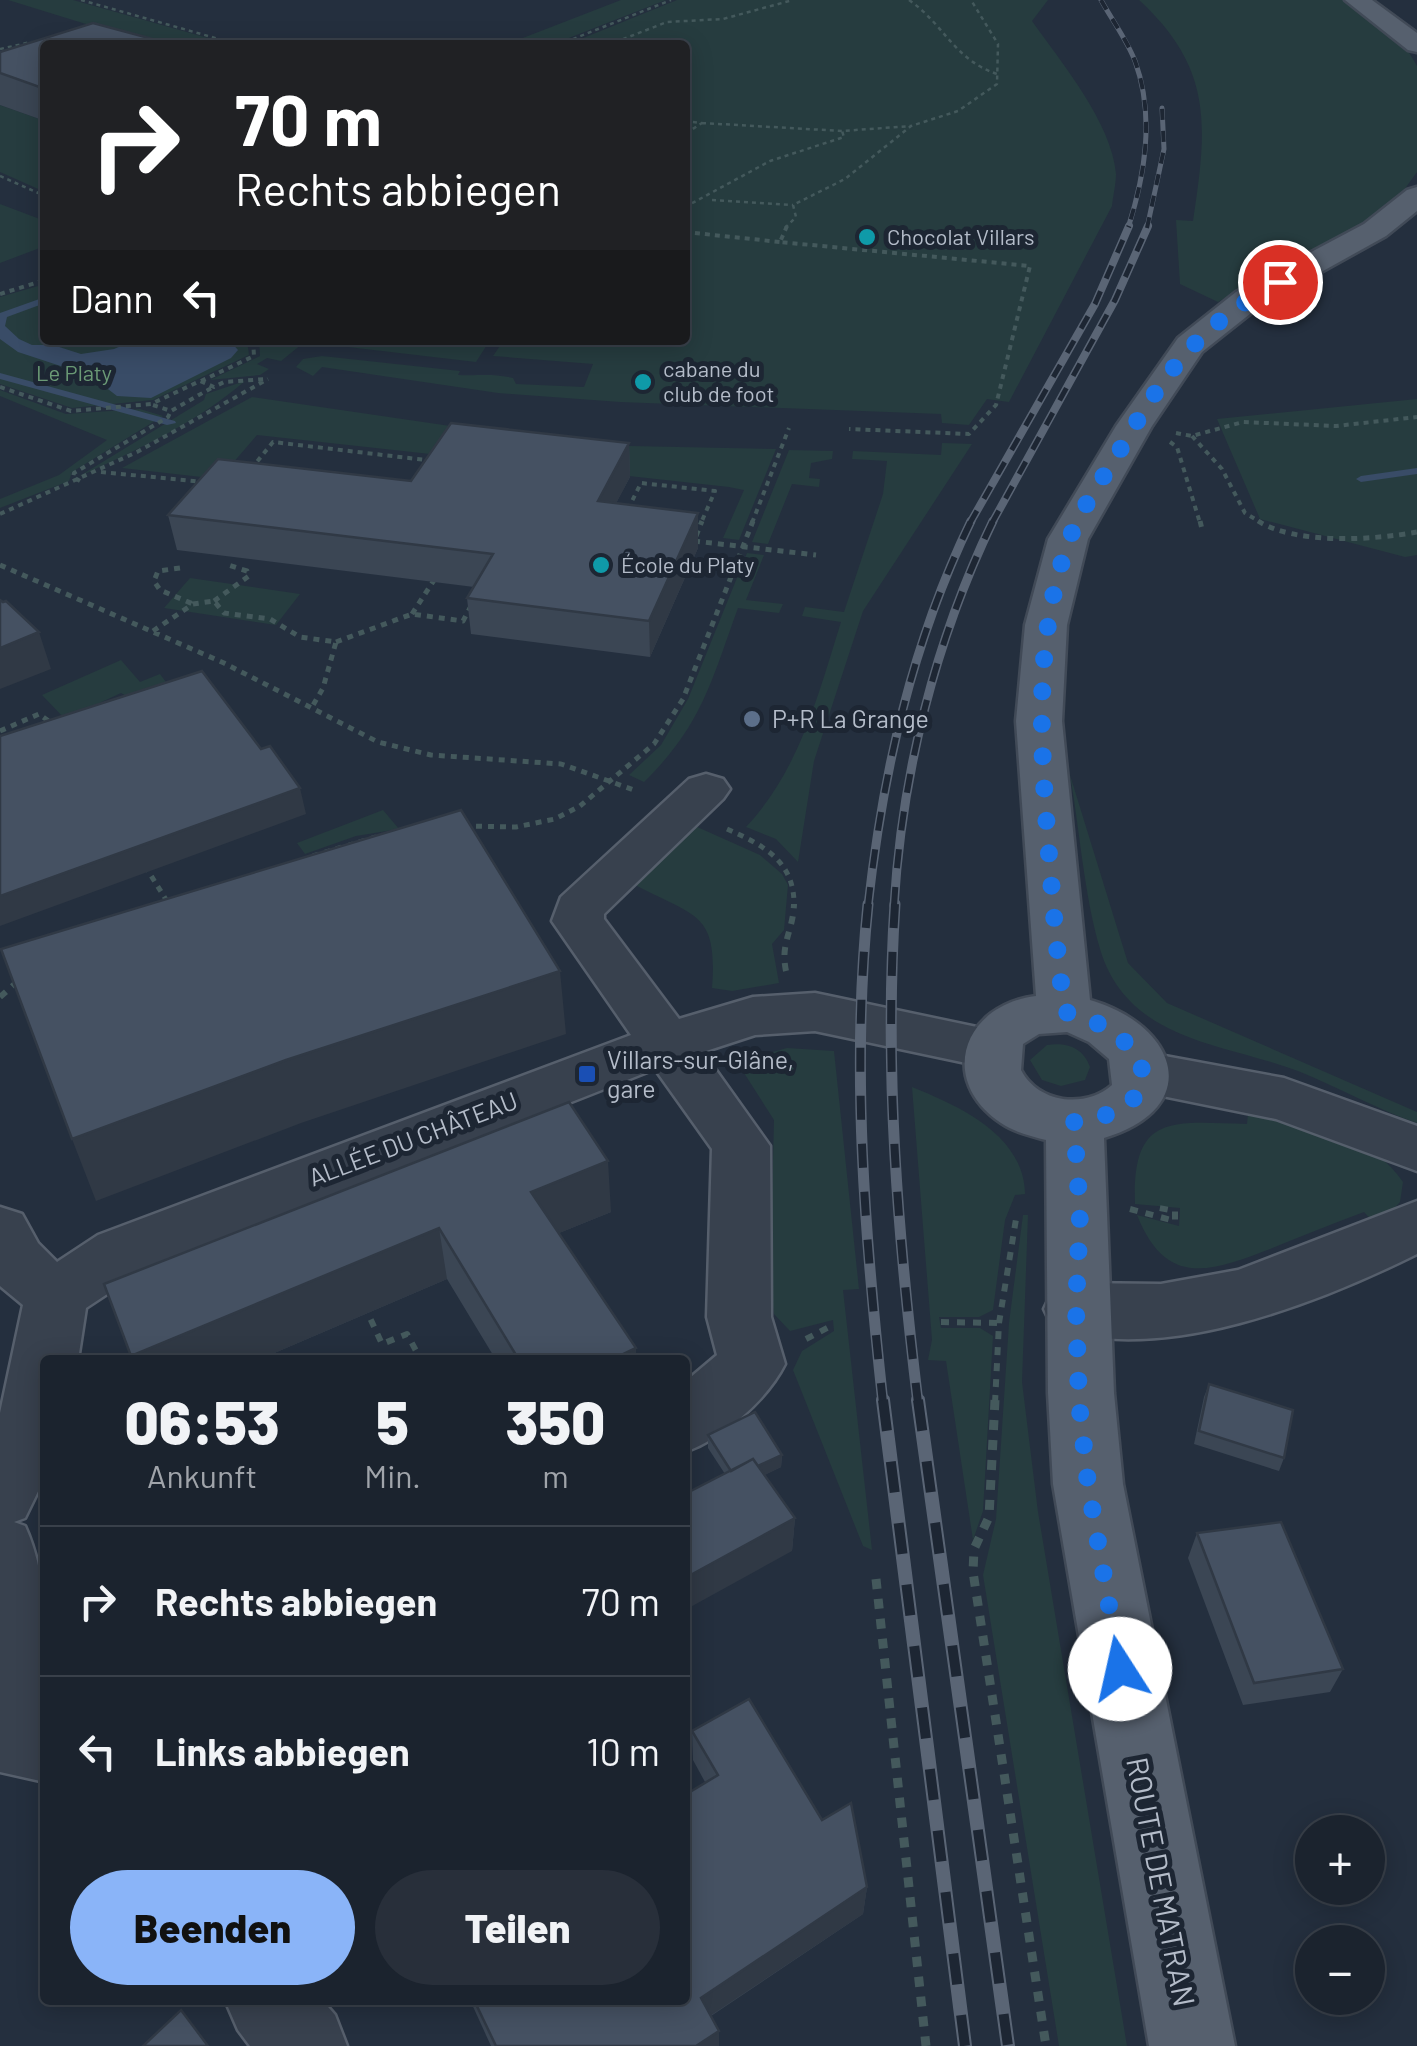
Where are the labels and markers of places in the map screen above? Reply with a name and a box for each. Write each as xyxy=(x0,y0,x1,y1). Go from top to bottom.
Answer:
place label: Chocolat Villars xyxy=(887,223,1035,249)
marker: Chocolat Villars xyxy=(856,226,878,248)
pin xyxy=(1238,240,1323,325)
place label: cabane du club de foot xyxy=(663,355,775,406)
marker: cabane du club de foot xyxy=(632,371,654,393)
place label: École du Platy xyxy=(621,551,754,577)
marker: École du Platy xyxy=(590,554,612,576)
place label: P+R La Grange xyxy=(772,703,929,733)
marker: P+R La Grange xyxy=(741,708,763,730)
place label: Villars-sur-Glâne, gare xyxy=(607,1044,794,1103)
marker: Villars-sur-Glâne, gare xyxy=(576,1063,598,1085)

